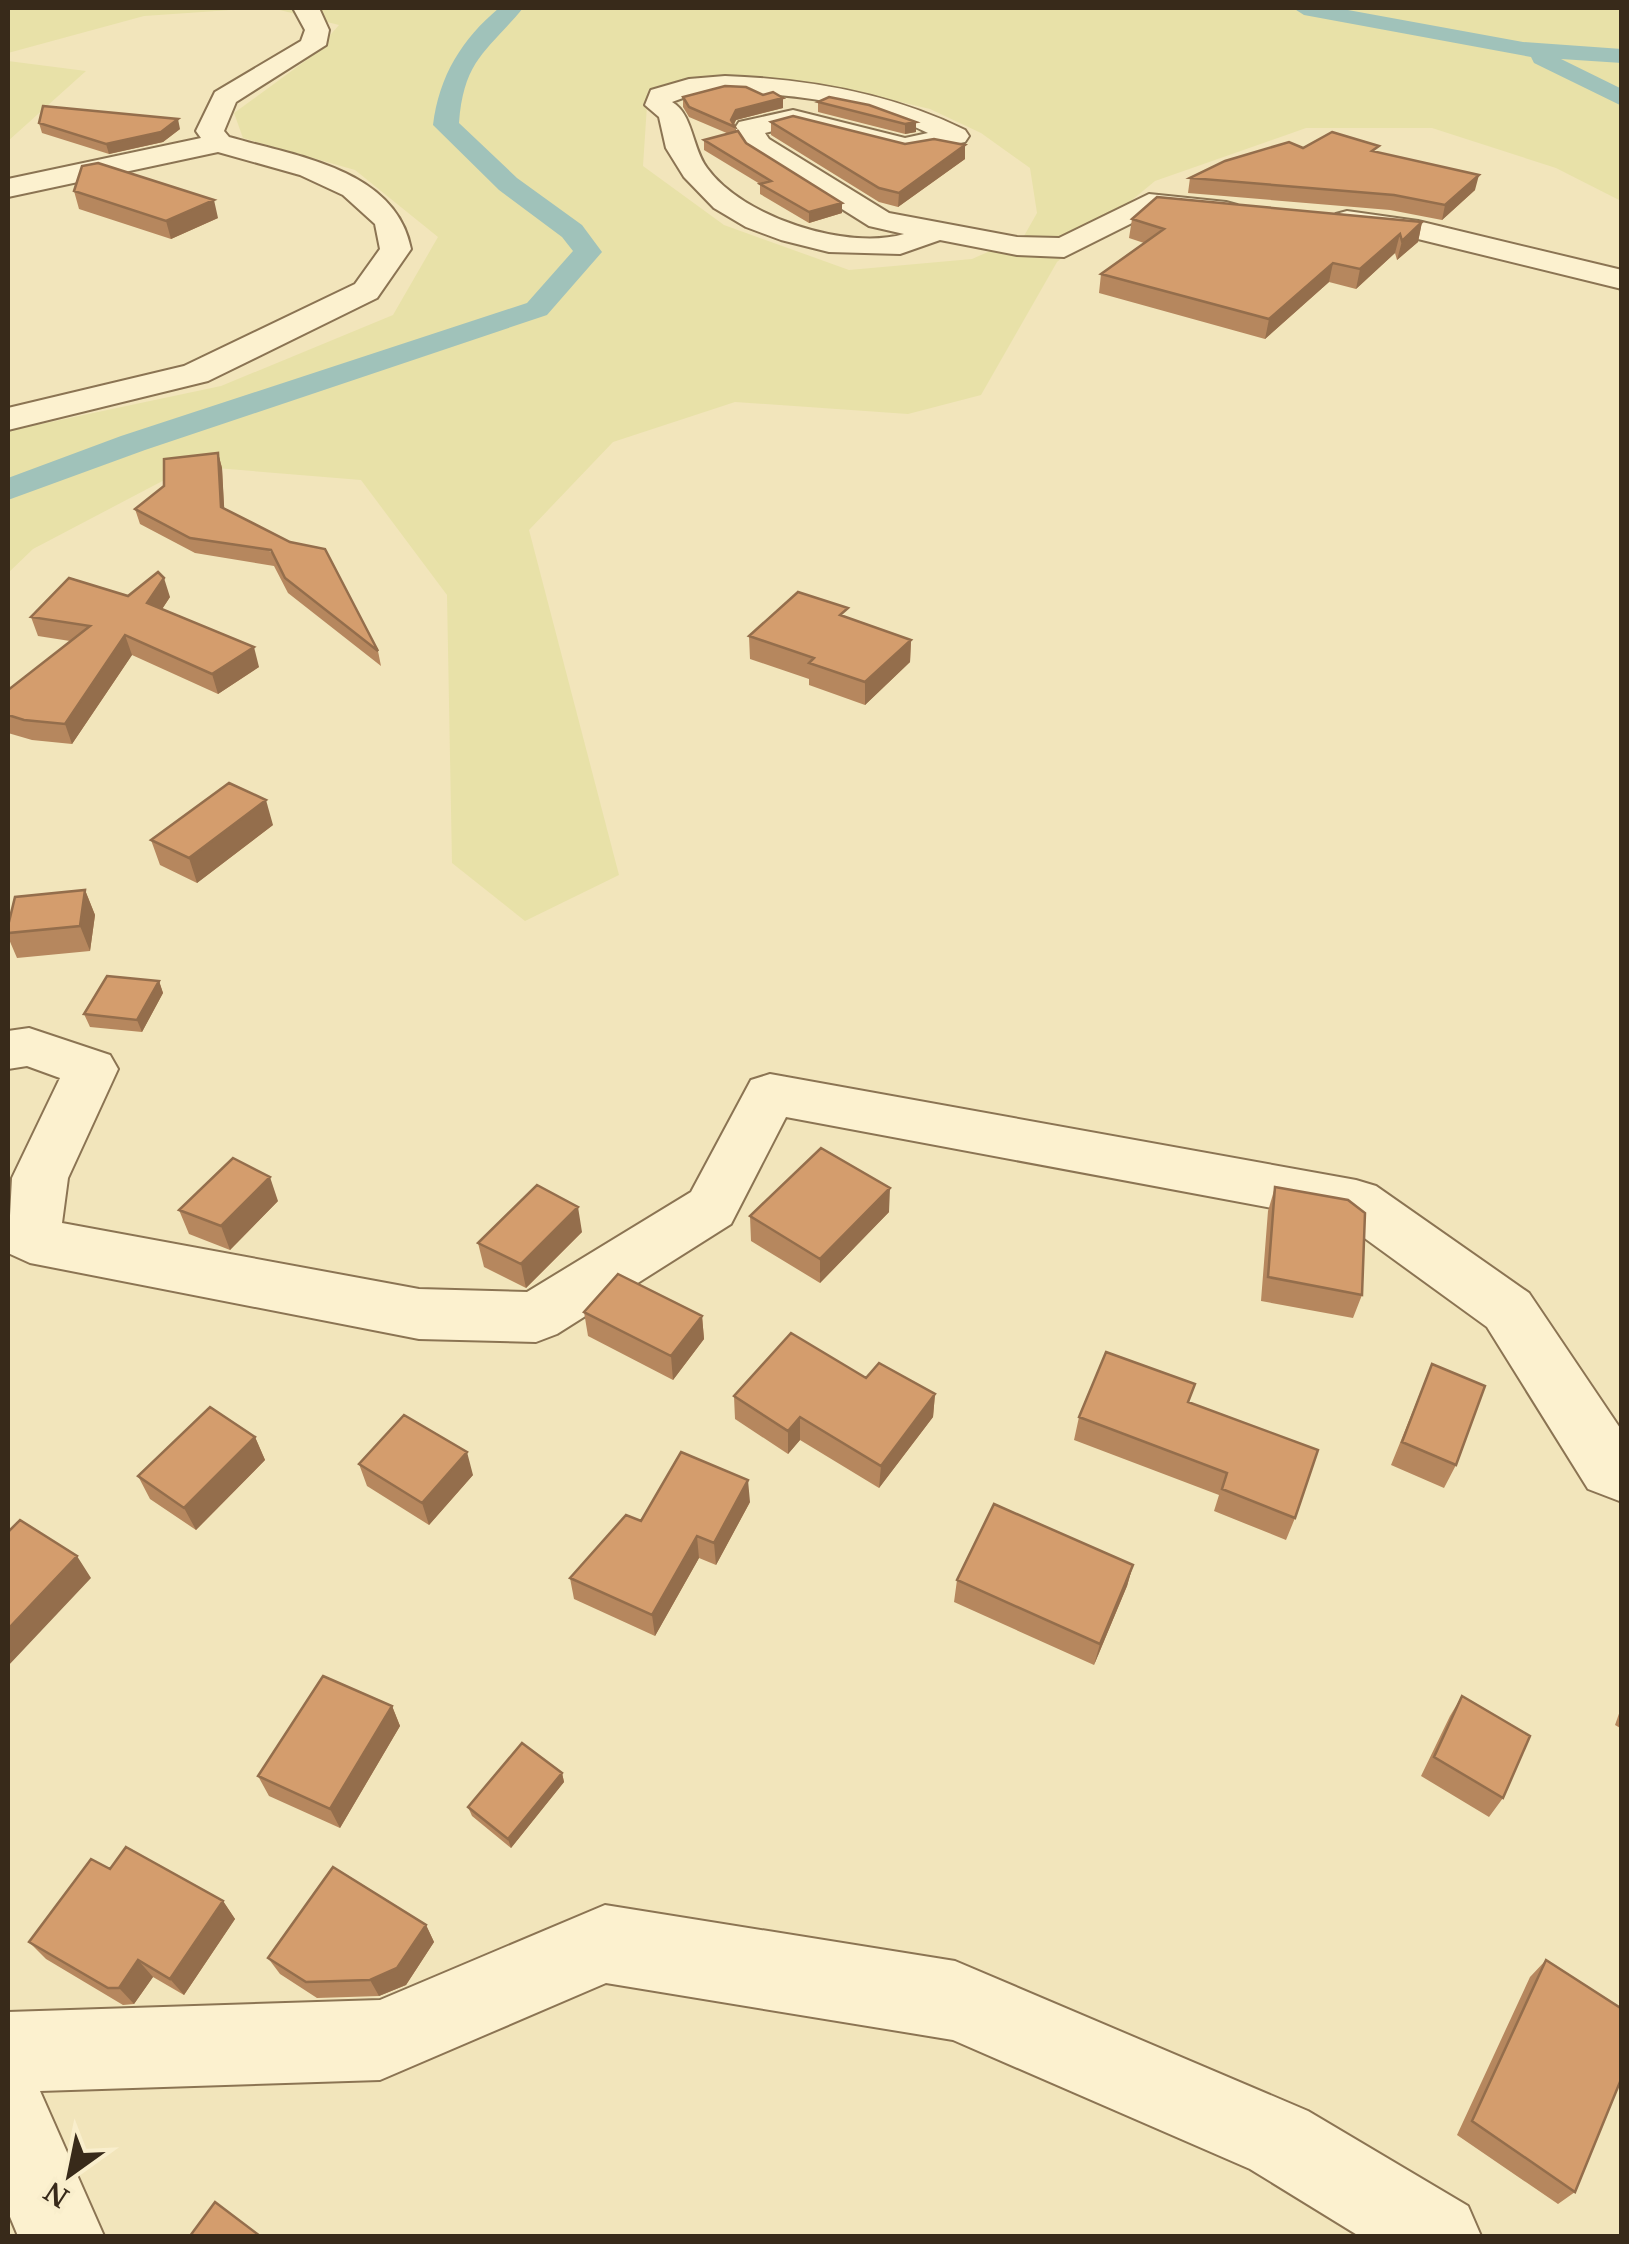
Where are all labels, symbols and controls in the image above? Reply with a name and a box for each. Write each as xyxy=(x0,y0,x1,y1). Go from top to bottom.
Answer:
north arrow xyxy=(20,2124,120,2224)
text: N xyxy=(36,2174,75,2218)

